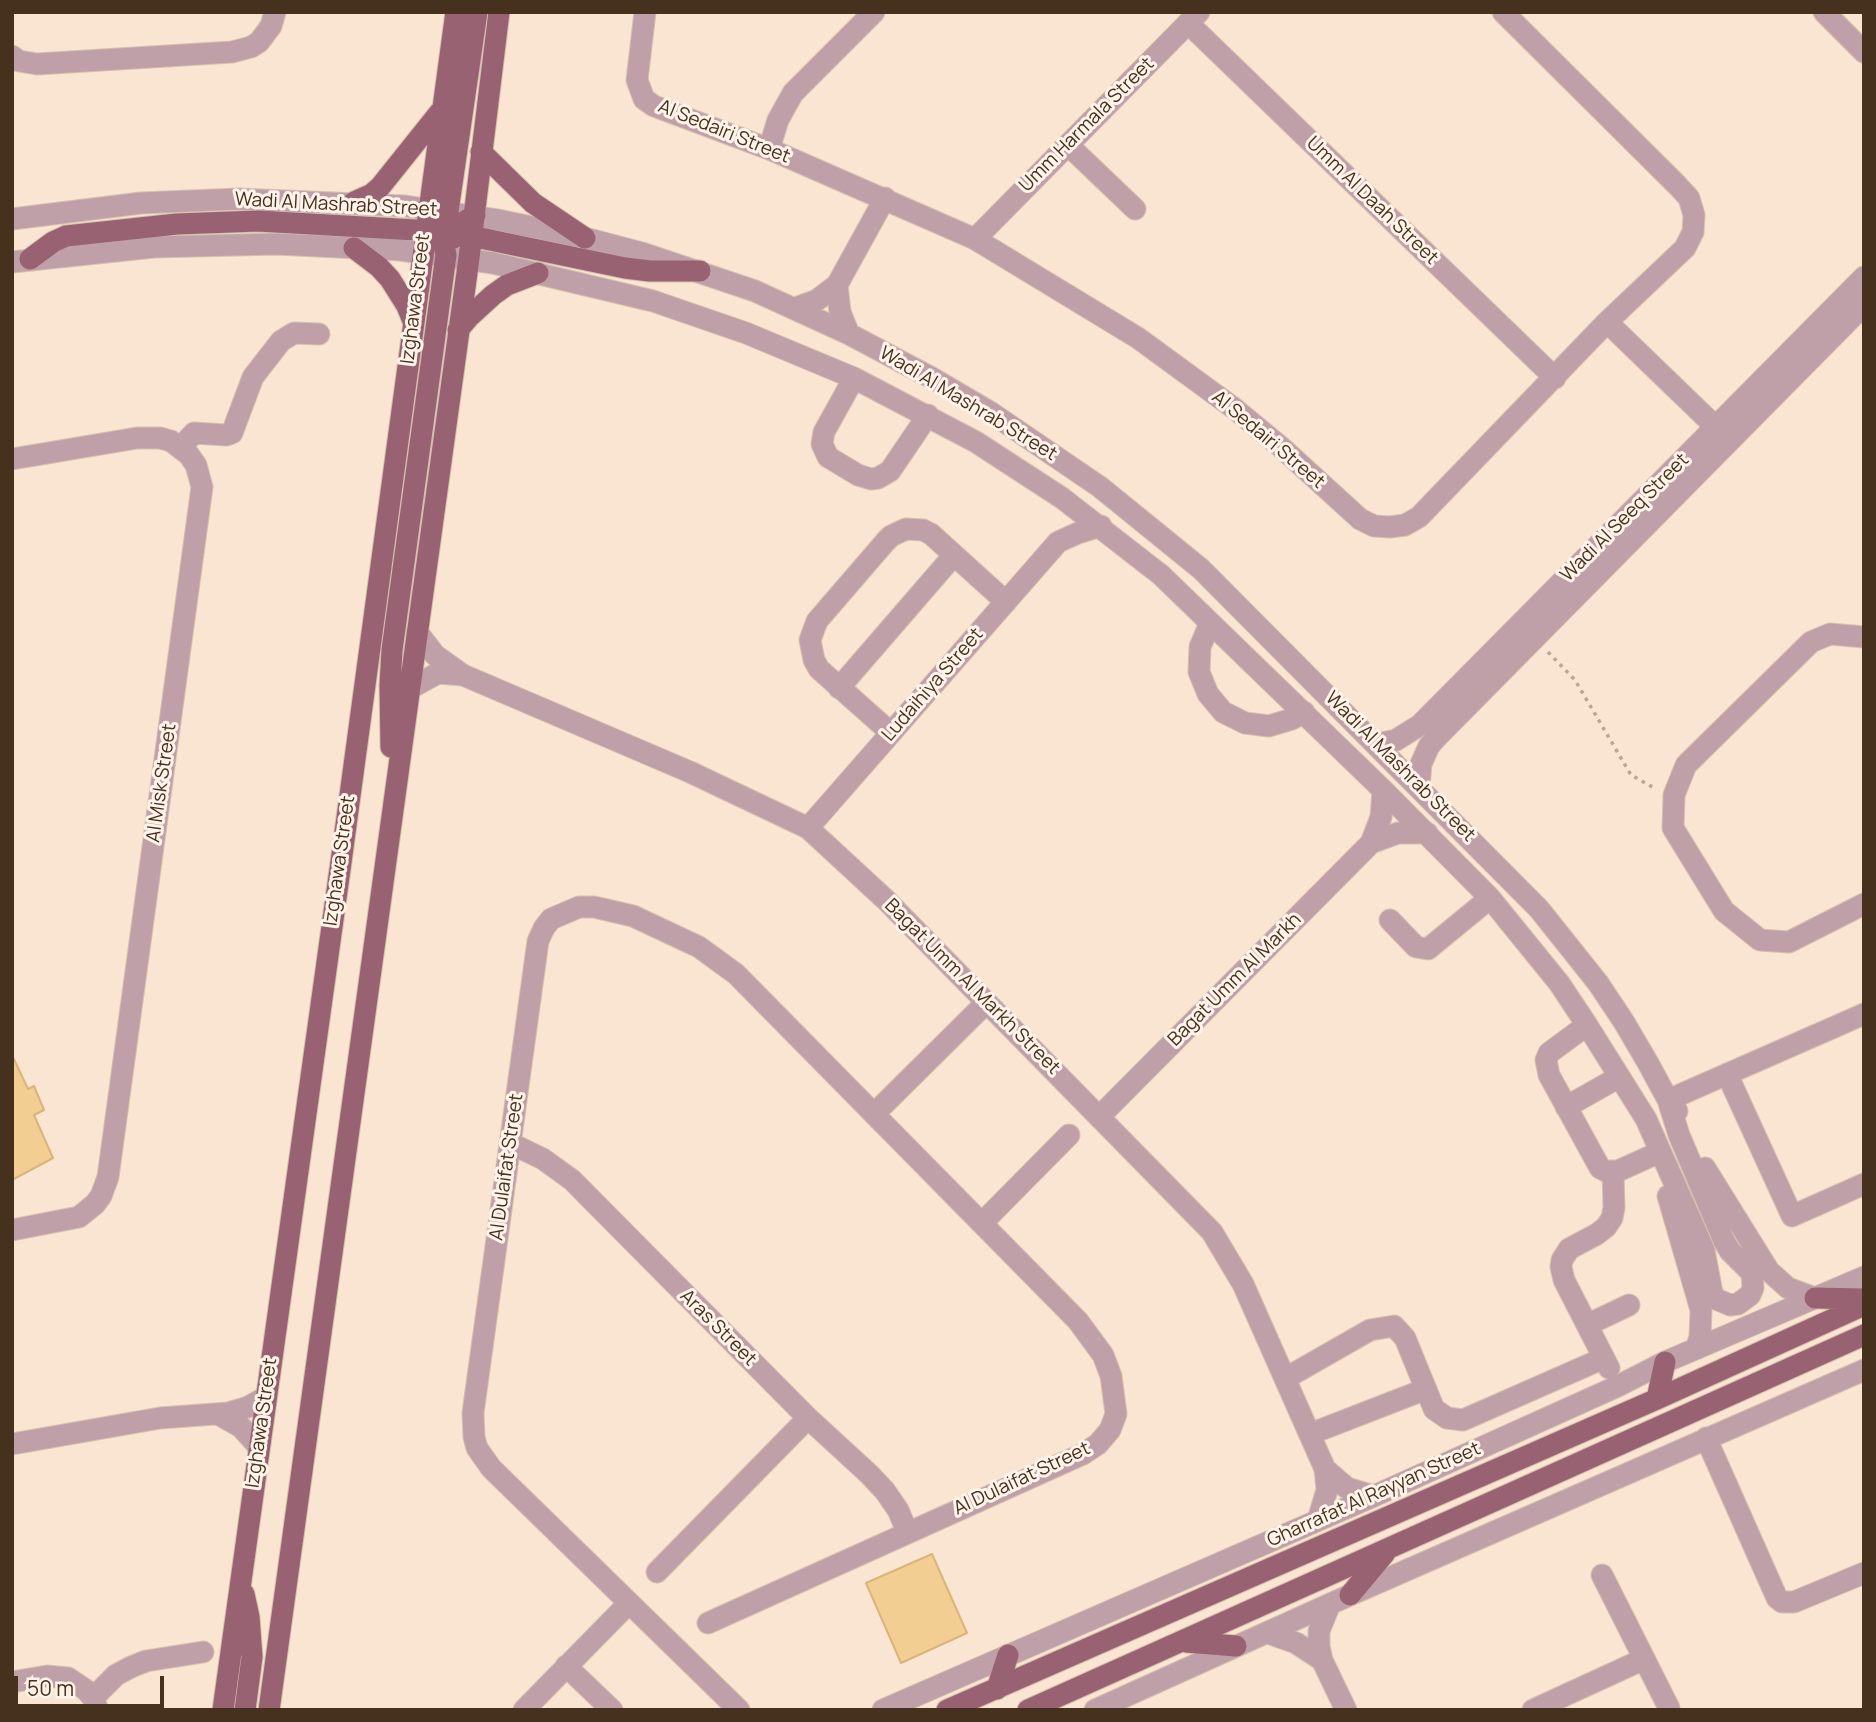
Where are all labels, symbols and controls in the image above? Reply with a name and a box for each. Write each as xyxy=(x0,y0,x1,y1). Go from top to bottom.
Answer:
street label: Umm Harmala Street xyxy=(1015,53,1159,197)
street label: Al Sedairi Street xyxy=(655,95,793,169)
street label: Umm Al Daah Street xyxy=(1301,132,1443,270)
street label: Wadi Al Mashrab Street xyxy=(234,188,438,222)
street label: Izghawa Street xyxy=(397,232,435,366)
street label: Wadi Al Mashrab Street xyxy=(875,342,1061,466)
street label: Al Sedairi Street xyxy=(1207,386,1329,494)
street label: Wadi Al Seeq Street xyxy=(1556,449,1694,587)
street label: Ludaihiya Street xyxy=(878,624,988,746)
street label: Wadi Al Mashrab Street xyxy=(1320,687,1480,847)
street label: Al Misk Street xyxy=(142,722,182,844)
street label: Izghawa Street xyxy=(320,794,360,928)
street label: Bagat Umm Al Markh Street xyxy=(880,895,1064,1079)
street label: Bagat Umm Al Markh xyxy=(1164,909,1306,1051)
street label: Al Dulaifat Street xyxy=(485,1092,529,1242)
street label: Aras Street xyxy=(675,1285,761,1371)
street label: Izghawa Street xyxy=(242,1356,282,1490)
street label: Al Dulaifat Street xyxy=(950,1437,1094,1521)
street label: Gharrafat Al Rayyan Street xyxy=(1264,1438,1484,1552)
scale bar xyxy=(18,1662,168,1706)
text: 50 m xyxy=(27,1674,74,1702)

